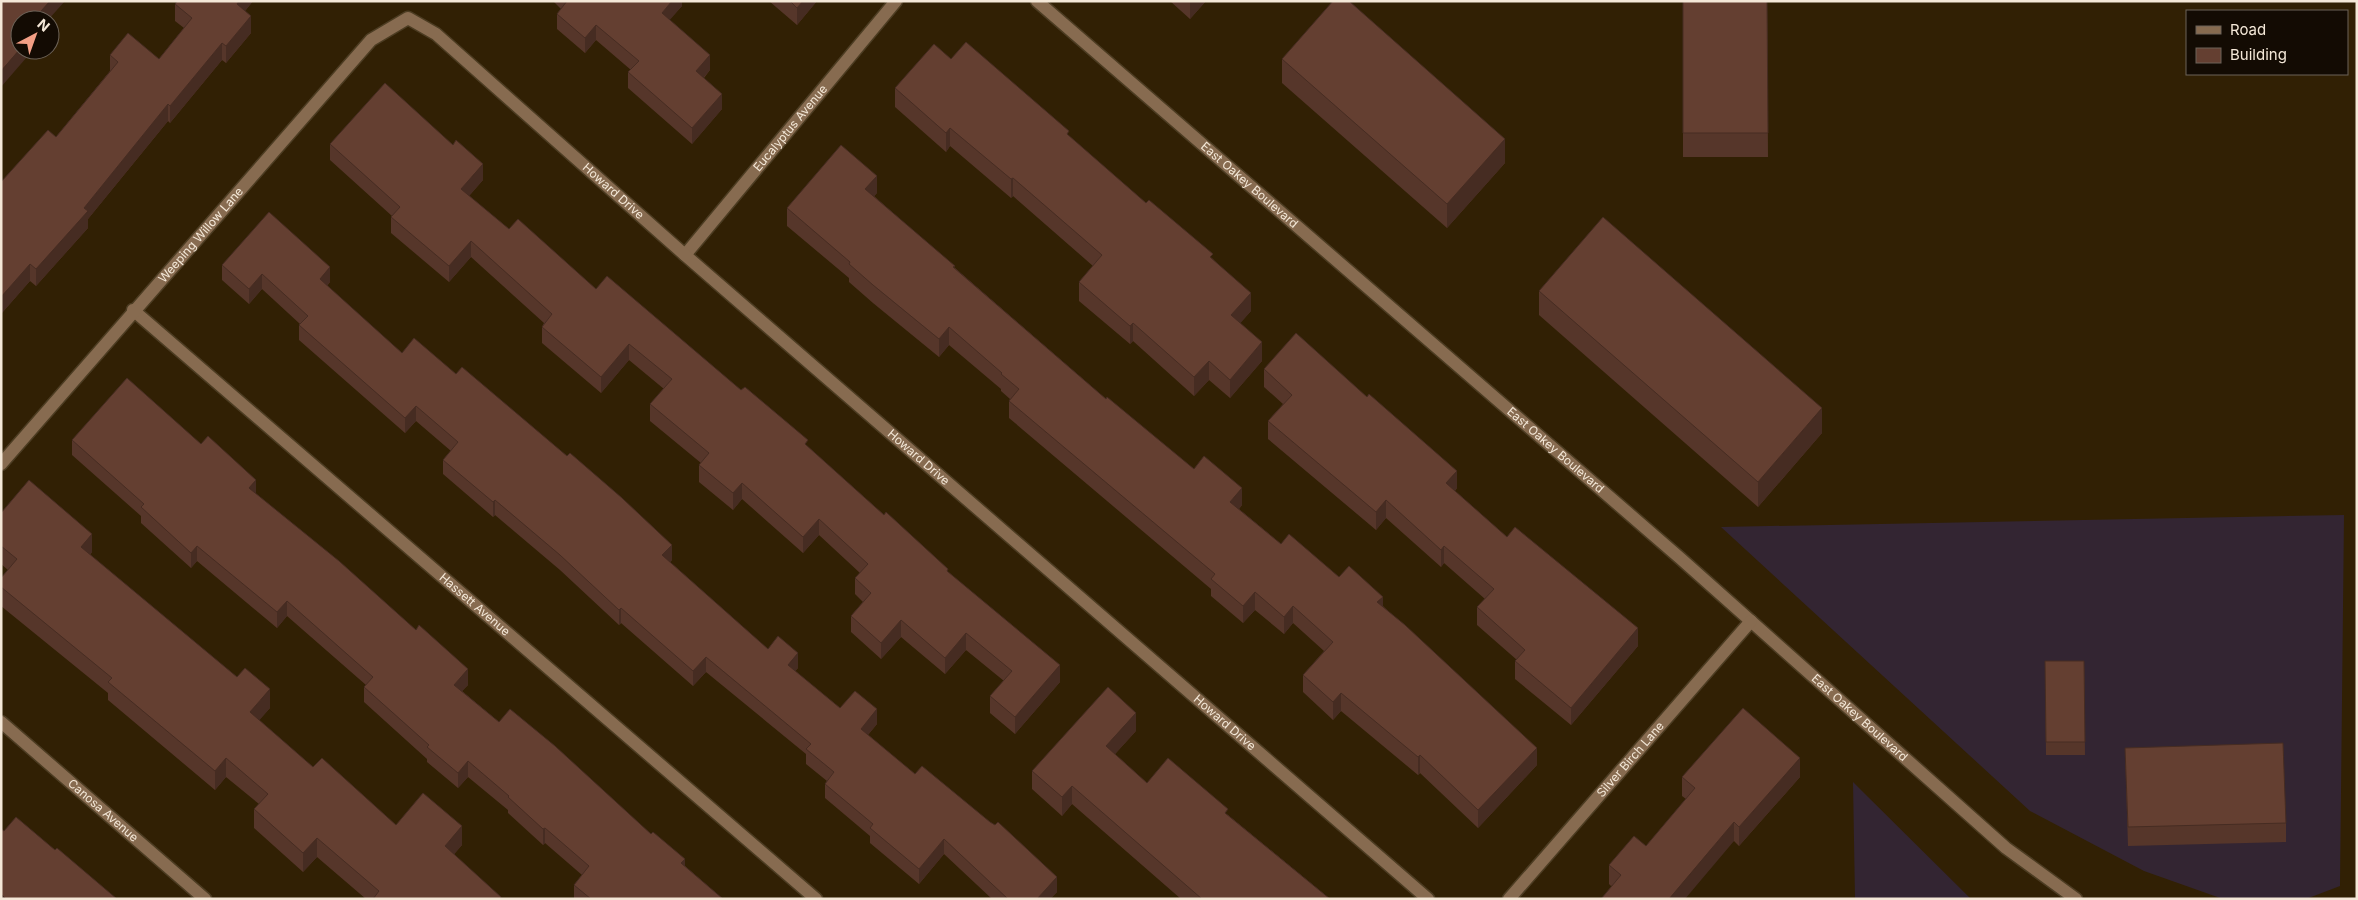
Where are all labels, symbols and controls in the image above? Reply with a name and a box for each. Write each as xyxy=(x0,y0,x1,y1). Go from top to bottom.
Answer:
north arrow xyxy=(10,10,60,60)
legend xyxy=(2186,10,2348,75)
text: N xyxy=(34,15,53,35)
text: Road xyxy=(2230,20,2266,39)
text: Building xyxy=(2230,45,2287,64)
street label: Eucalyptus Avenue xyxy=(750,81,830,174)
street label: East Oakey Boulevard xyxy=(1198,138,1301,231)
street label: Howard Drive xyxy=(580,160,647,222)
street label: Weeping Willow Lane xyxy=(155,184,246,285)
street label: East Oakey Boulevard xyxy=(1504,404,1608,496)
street label: Howard Drive xyxy=(885,426,953,488)
street label: Hassett Avenue xyxy=(436,570,513,639)
street label: East Oakey Boulevard xyxy=(1809,671,1911,764)
street label: Howard Drive xyxy=(1191,691,1259,753)
street label: Silver Birch Lane xyxy=(1593,718,1667,800)
street label: Canosa Avenue xyxy=(65,775,142,845)

